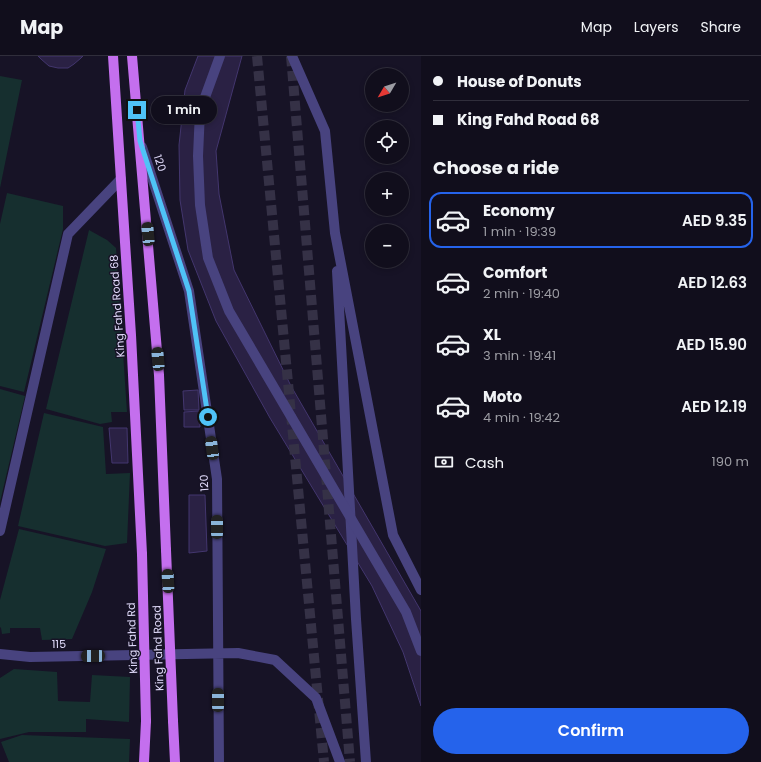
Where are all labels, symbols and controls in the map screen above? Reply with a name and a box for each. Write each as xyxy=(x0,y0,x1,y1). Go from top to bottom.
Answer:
text: Map xyxy=(20,14,63,41)
text: Map xyxy=(581,17,612,37)
text: Layers xyxy=(634,17,678,37)
text: Share xyxy=(700,17,741,37)
north arrow xyxy=(365,68,409,112)
map controls xyxy=(365,68,409,268)
text: House of Donuts xyxy=(457,71,582,92)
callout: 1 min xyxy=(151,96,217,124)
text: 1 min xyxy=(167,100,201,119)
route end xyxy=(128,101,146,119)
text: King Fahd Road 68 xyxy=(457,109,599,130)
button: locate xyxy=(365,120,409,164)
street label: 120 xyxy=(150,153,170,174)
text: Choose a ride xyxy=(433,155,559,180)
button: + xyxy=(365,172,409,216)
text: Economy xyxy=(483,200,555,221)
icon: car xyxy=(435,202,471,238)
text: AED 9.35 xyxy=(682,210,747,231)
car xyxy=(141,222,155,246)
text: 1 min · 19:39 xyxy=(483,222,556,241)
button: − xyxy=(365,224,409,268)
street label: King Fahd Road 68 xyxy=(105,254,129,358)
text: Comfort xyxy=(483,262,547,283)
icon: car xyxy=(435,264,471,300)
text: AED 12.63 xyxy=(677,272,747,293)
text: 2 min · 19:40 xyxy=(483,284,560,303)
text: XL xyxy=(483,324,501,345)
icon: car xyxy=(435,326,471,362)
text: AED 15.90 xyxy=(676,334,747,355)
text: 3 min · 19:41 xyxy=(483,346,556,365)
car xyxy=(151,347,165,371)
text: Moto xyxy=(483,386,522,407)
icon: car xyxy=(435,388,471,424)
text: AED 12.19 xyxy=(681,396,747,417)
route start xyxy=(199,408,217,426)
text: 4 min · 19:42 xyxy=(483,408,560,427)
car xyxy=(204,435,220,461)
icon: cash xyxy=(433,451,455,473)
text: Cash xyxy=(465,452,504,473)
text: 190 m xyxy=(712,452,749,471)
street label: 120 xyxy=(196,474,212,492)
car xyxy=(211,515,223,539)
car xyxy=(161,569,175,593)
street label: King Fahd Rd xyxy=(123,602,141,674)
street label: King Fahd Road xyxy=(149,605,167,691)
street label: 115 xyxy=(52,636,66,652)
car xyxy=(81,650,105,662)
car xyxy=(212,688,224,712)
button: Confirm xyxy=(433,708,749,754)

